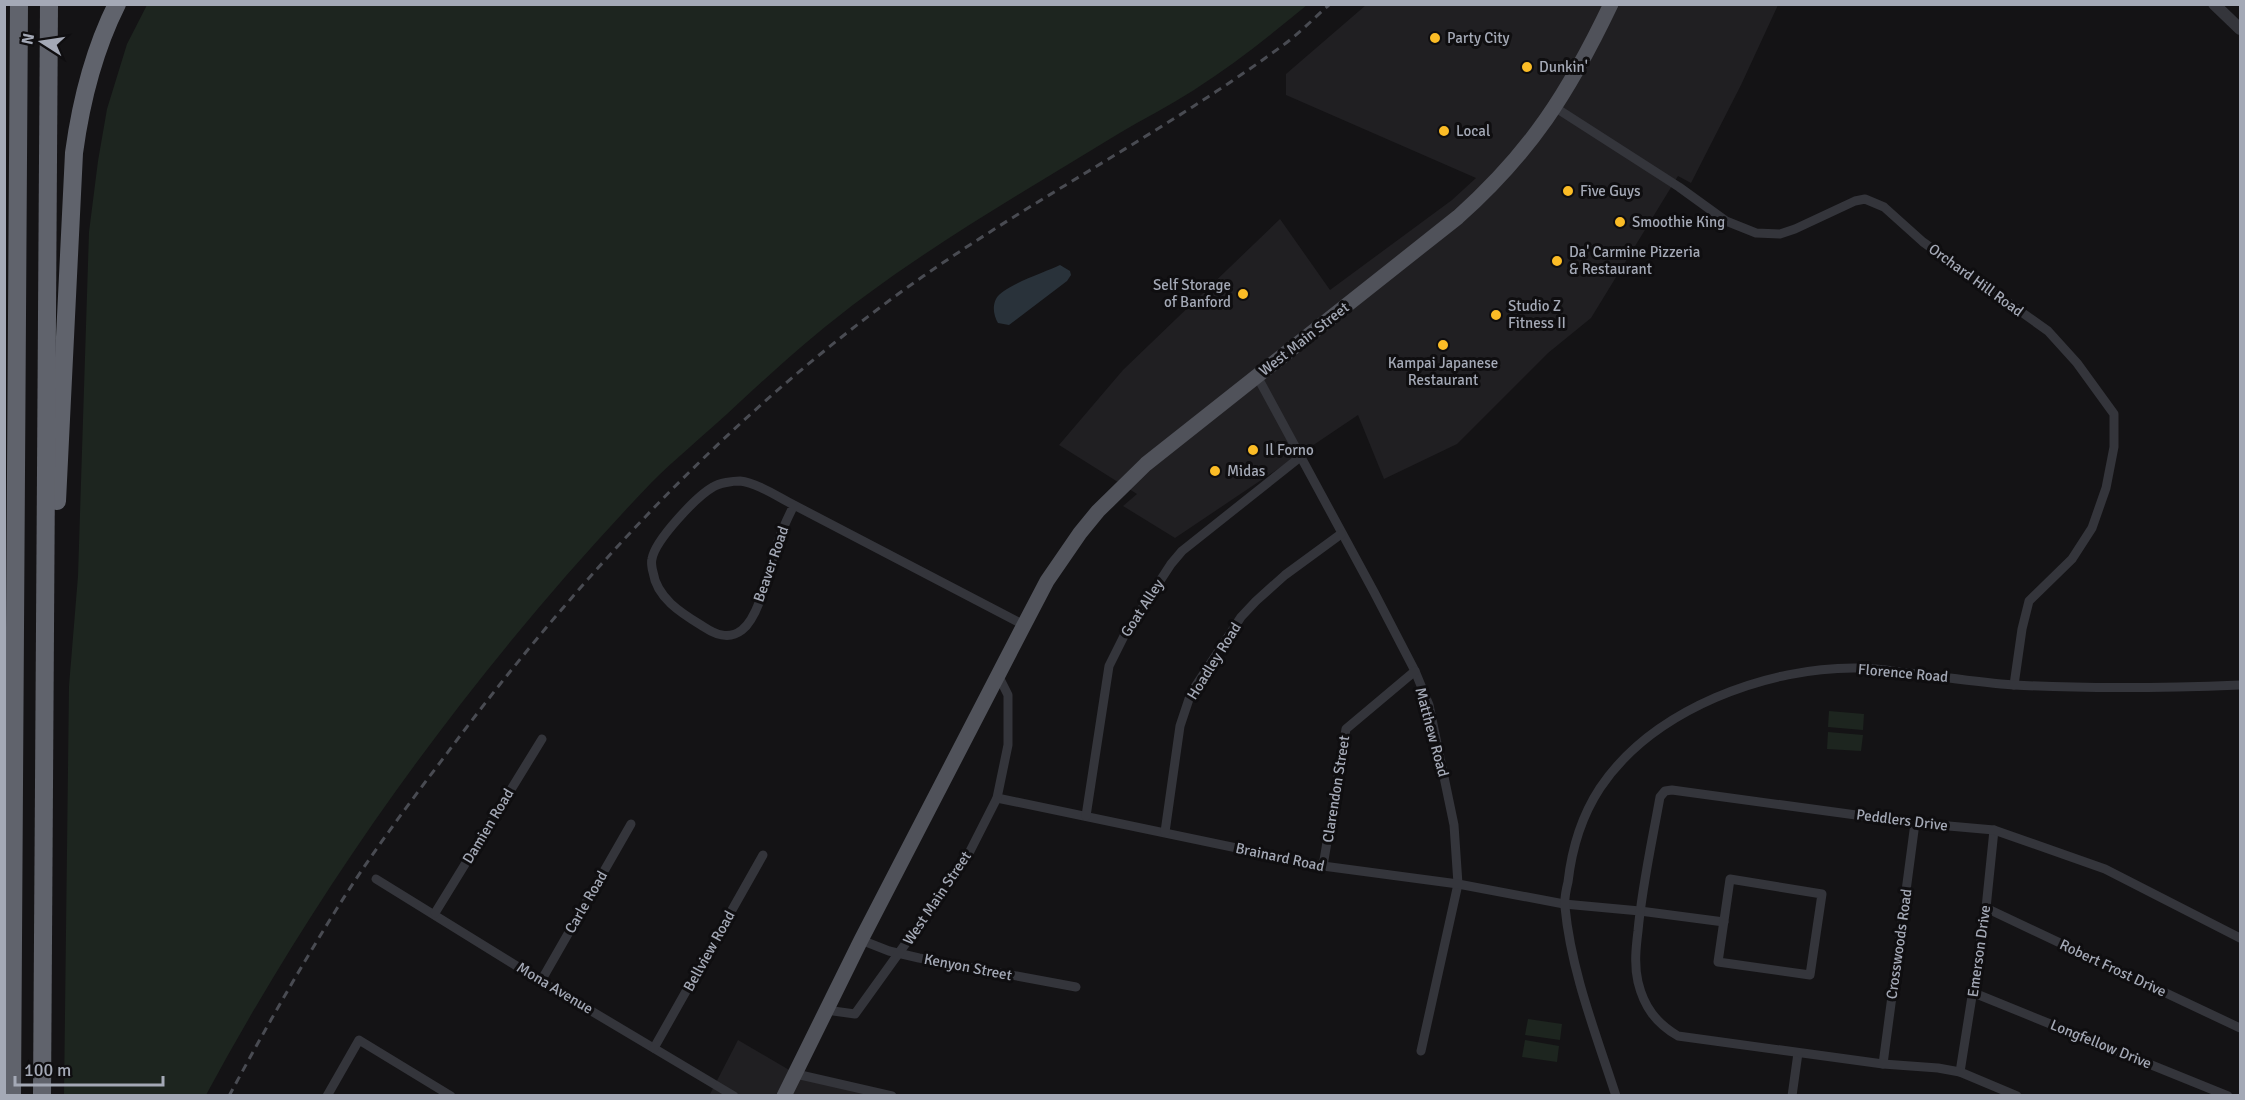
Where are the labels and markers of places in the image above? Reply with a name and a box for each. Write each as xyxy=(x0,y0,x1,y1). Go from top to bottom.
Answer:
place label: Party City xyxy=(1447,29,1510,47)
marker: Party City xyxy=(1428,31,1442,45)
place label: Dunkin' xyxy=(1539,58,1588,76)
marker: Dunkin' xyxy=(1520,60,1534,74)
place label: Local xyxy=(1456,122,1490,140)
marker: Local xyxy=(1437,124,1451,138)
place label: Five Guys xyxy=(1580,182,1641,200)
marker: Five Guys xyxy=(1561,184,1575,198)
place label: Smoothie King xyxy=(1632,213,1725,231)
marker: Smoothie King xyxy=(1613,215,1627,229)
place label: Da' Carmine Pizzeria & Restaurant xyxy=(1569,243,1700,278)
marker: Da' Carmine Pizzeria & Restaurant xyxy=(1550,254,1564,268)
place label: Self Storage of Banford xyxy=(1153,276,1231,311)
marker: Self Storage of Banford xyxy=(1236,287,1250,301)
place label: Studio Z Fitness II xyxy=(1508,297,1566,332)
marker: Studio Z Fitness II xyxy=(1489,308,1503,322)
marker: Kampai Japanese Restaurant xyxy=(1436,338,1450,352)
place label: Kampai Japanese Restaurant xyxy=(1388,354,1498,389)
place label: Il Forno xyxy=(1265,441,1314,459)
marker: Il Forno xyxy=(1246,443,1260,457)
place label: Midas xyxy=(1227,462,1266,480)
marker: Midas xyxy=(1208,464,1222,478)

